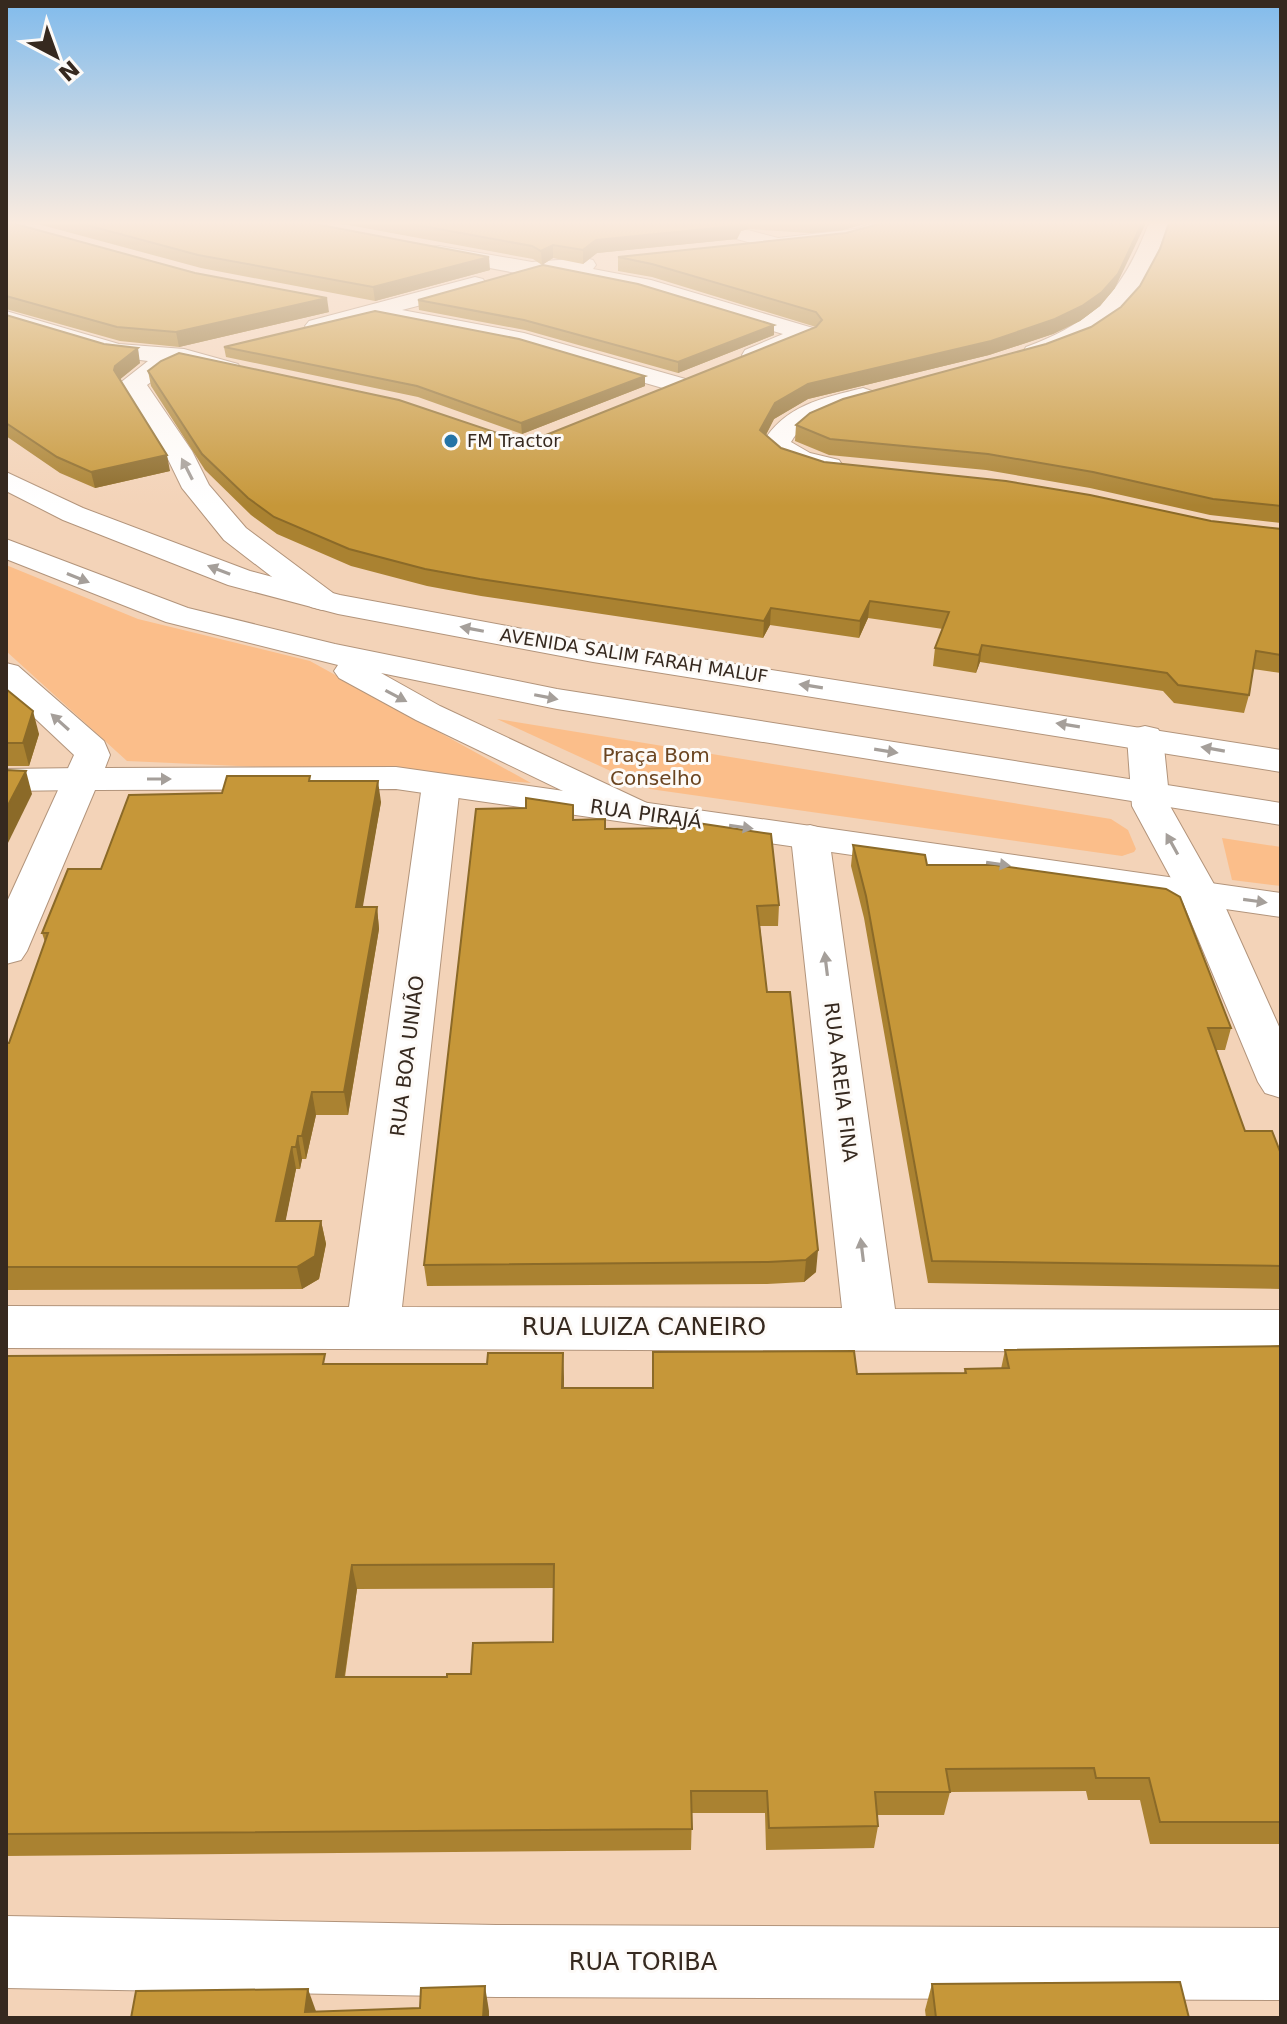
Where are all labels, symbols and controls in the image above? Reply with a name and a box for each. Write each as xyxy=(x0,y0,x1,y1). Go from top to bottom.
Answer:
north arrow xyxy=(16,16,96,96)
text: N xyxy=(54,55,84,86)
place label: FM Tractor xyxy=(467,430,561,451)
marker: FM Tractor xyxy=(442,432,460,450)
one-way arrow xyxy=(180,458,194,481)
one-way arrow xyxy=(207,563,231,576)
one-way arrow xyxy=(66,572,90,585)
one-way arrow xyxy=(459,622,484,634)
street label: AVENIDA SALIM FARAH MALUF xyxy=(499,624,769,687)
one-way arrow xyxy=(798,679,823,691)
one-way arrow xyxy=(385,688,407,702)
one-way arrow xyxy=(534,691,559,703)
one-way arrow xyxy=(51,713,70,731)
one-way arrow xyxy=(1055,719,1080,731)
park label: Praça Bom Conselho xyxy=(602,743,710,790)
one-way arrow xyxy=(1200,743,1225,755)
one-way arrow xyxy=(874,746,899,758)
one-way arrow xyxy=(147,773,172,785)
street label: RUA PIRAJÁ xyxy=(589,794,704,834)
one-way arrow xyxy=(728,821,753,834)
one-way arrow xyxy=(1165,833,1179,855)
one-way arrow xyxy=(986,858,1011,871)
one-way arrow xyxy=(1243,895,1268,908)
one-way arrow xyxy=(819,951,832,976)
street label: RUA BOA UNIÃO xyxy=(385,974,429,1138)
street label: RUA AREIA FINA xyxy=(819,1001,863,1164)
one-way arrow xyxy=(855,1237,868,1262)
street label: RUA LUIZA CANEIRO xyxy=(522,1313,766,1341)
street label: RUA TORIBA xyxy=(569,1948,718,1976)

